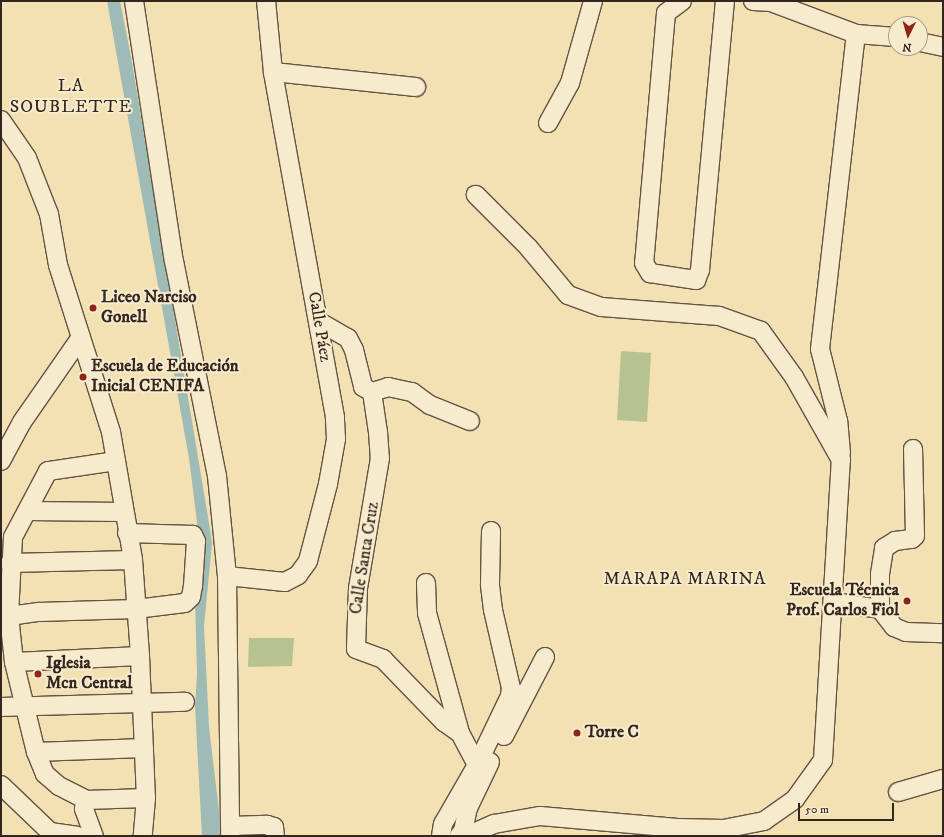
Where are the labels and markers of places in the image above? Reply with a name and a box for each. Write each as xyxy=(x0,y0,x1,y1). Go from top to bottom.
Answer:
place label: Liceo Narciso Gonell xyxy=(101,288,197,328)
marker: Liceo Narciso Gonell xyxy=(88,303,98,313)
place label: Escuela de Educación Inicial CENIFA xyxy=(91,357,239,397)
marker: Escuela de Educación Inicial CENIFA xyxy=(78,372,88,382)
place label: Escuela Técnica Prof. Carlos Fiol xyxy=(786,581,899,621)
marker: Escuela Técnica Prof. Carlos Fiol xyxy=(902,596,912,606)
place label: Iglesia Mcn Central xyxy=(46,654,132,694)
marker: Iglesia Mcn Central xyxy=(33,669,43,679)
place label: Torre C xyxy=(585,723,639,743)
marker: Torre C xyxy=(572,728,582,738)

